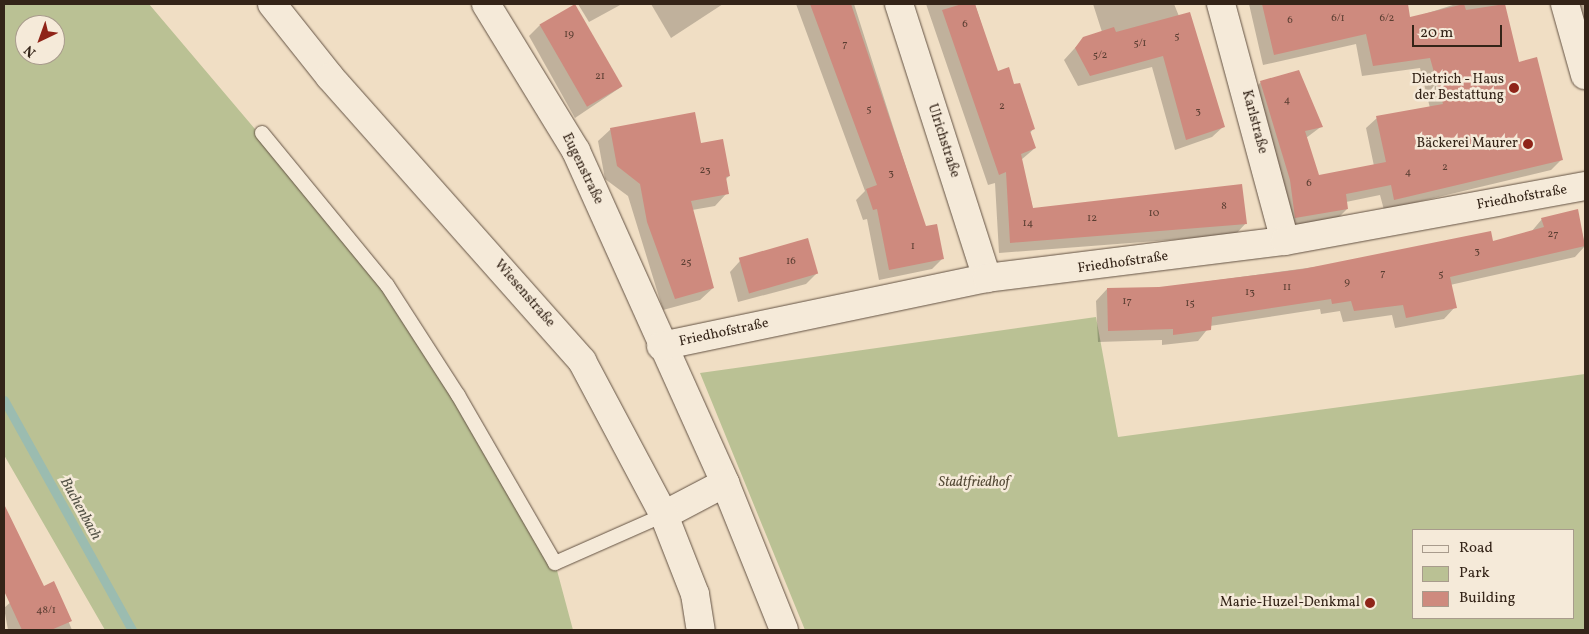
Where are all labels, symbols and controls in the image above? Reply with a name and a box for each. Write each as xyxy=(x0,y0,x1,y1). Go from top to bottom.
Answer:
house number: 6/1 xyxy=(1331,12,1345,26)
house number: 6/2 xyxy=(1380,12,1394,26)
house number: 6 xyxy=(1287,14,1293,28)
north arrow xyxy=(15,15,65,65)
scale bar xyxy=(1414,15,1504,47)
house number: 6 xyxy=(962,18,968,32)
text: 20 m xyxy=(1420,23,1453,44)
house number: 19 xyxy=(564,28,574,42)
house number: 5 xyxy=(1174,30,1180,44)
house number: 5/1 xyxy=(1133,37,1147,51)
house number: 7 xyxy=(842,38,848,52)
text: N xyxy=(20,40,40,61)
house number: 5/2 xyxy=(1093,49,1107,63)
house number: 21 xyxy=(595,70,605,84)
place label: Dietrich - Haus der Bestattung xyxy=(1411,72,1504,104)
marker: Dietrich - Haus der Bestattung xyxy=(1508,82,1520,94)
street label: Karlstraße xyxy=(1237,88,1271,156)
house number: 4 xyxy=(1284,94,1290,108)
house number: 2 xyxy=(999,100,1005,114)
street label: Ulrichstraße xyxy=(923,102,963,180)
house number: 5 xyxy=(866,103,872,117)
house number: 3 xyxy=(1195,105,1201,119)
street label: Eugenstraße xyxy=(558,131,606,207)
place label: Bäckerei Maurer xyxy=(1417,136,1518,152)
marker: Bäckerei Maurer xyxy=(1522,138,1534,150)
house number: 2 xyxy=(1442,161,1448,175)
house number: 23 xyxy=(699,164,711,178)
house number: 4 xyxy=(1405,166,1411,180)
house number: 3 xyxy=(888,167,894,181)
house number: 6 xyxy=(1306,177,1312,191)
street label: Friedhofstraße xyxy=(1476,182,1568,214)
house number: 8 xyxy=(1221,200,1227,214)
house number: 10 xyxy=(1149,207,1159,221)
house number: 12 xyxy=(1087,212,1097,226)
house number: 14 xyxy=(1023,217,1033,231)
house number: 27 xyxy=(1548,228,1558,242)
house number: 1 xyxy=(911,240,915,254)
house number: 3 xyxy=(1474,245,1480,259)
street label: Friedhofstraße xyxy=(1077,248,1169,278)
house number: 16 xyxy=(786,255,796,269)
house number: 25 xyxy=(680,256,692,270)
street label: Wiesenstraße xyxy=(490,257,558,331)
house number: 7 xyxy=(1380,267,1386,281)
house number: 5 xyxy=(1438,268,1444,282)
house number: 9 xyxy=(1344,276,1350,290)
house number: 11 xyxy=(1283,281,1291,295)
house number: 13 xyxy=(1245,286,1255,300)
house number: 17 xyxy=(1122,295,1132,309)
house number: 15 xyxy=(1185,297,1195,311)
street label: Friedhofstraße xyxy=(678,315,770,351)
water label: Buchenbach xyxy=(55,474,105,544)
park label: Stadtfriedhof xyxy=(939,475,1009,491)
legend xyxy=(1412,529,1574,619)
text: Road xyxy=(1459,538,1493,559)
text: Park xyxy=(1459,563,1490,584)
text: Building xyxy=(1459,588,1515,609)
place label: Marie-Huzel-Denkmal xyxy=(1220,595,1360,611)
marker: Marie-Huzel-Denkmal xyxy=(1364,597,1376,609)
house number: 48/1 xyxy=(36,604,56,618)

